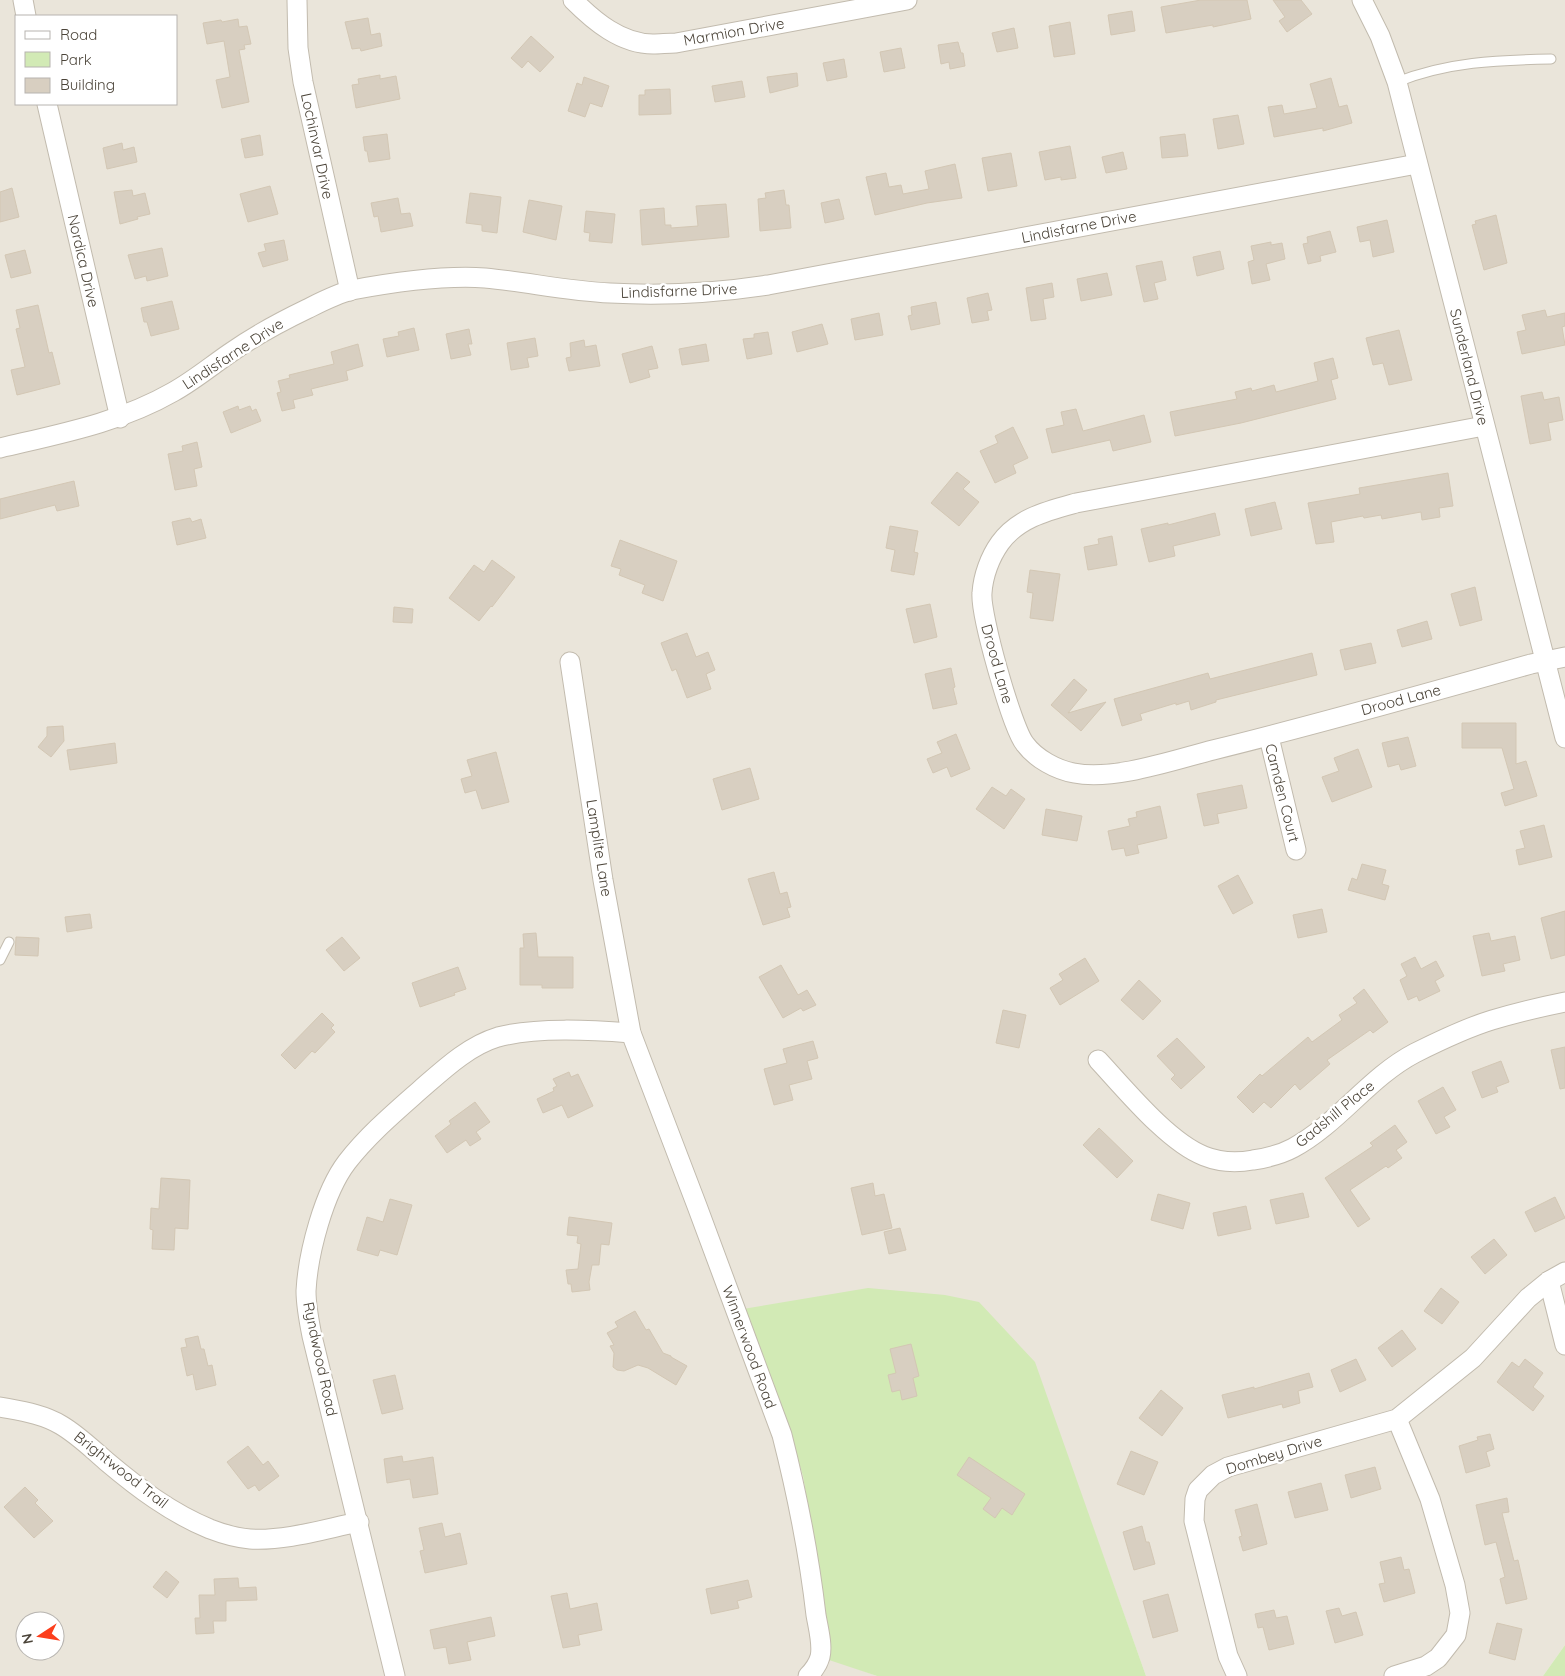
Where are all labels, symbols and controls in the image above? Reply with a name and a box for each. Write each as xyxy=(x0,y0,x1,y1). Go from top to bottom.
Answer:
street label: Marmion Drive xyxy=(682,13,786,50)
legend xyxy=(15,15,178,105)
text: Road xyxy=(60,25,97,44)
text: Park xyxy=(60,50,92,69)
text: Building xyxy=(60,75,115,94)
street label: Lochinvar Drive xyxy=(297,91,338,201)
street label: Lindisfarne Drive xyxy=(1020,206,1138,247)
street label: Nordica Drive xyxy=(64,213,103,309)
street label: Lindisfarne Drive xyxy=(620,279,738,302)
street label: Sunderland Drive xyxy=(1446,307,1493,427)
street label: Lindisfarne Drive xyxy=(179,314,287,393)
street label: Drood Lane xyxy=(977,622,1018,706)
street label: Drood Lane xyxy=(1359,680,1443,719)
street label: Camden Court xyxy=(1261,742,1304,844)
street label: Lamplite Lane xyxy=(582,798,617,898)
street label: Gadshill Place xyxy=(1291,1076,1378,1151)
street label: Winnerwood Road xyxy=(718,1283,781,1411)
street label: Ryndwood Road xyxy=(299,1300,342,1418)
street label: Brightwood Trail xyxy=(70,1427,172,1512)
street label: Dombey Drive xyxy=(1223,1431,1324,1478)
north arrow xyxy=(15,1611,65,1661)
text: N xyxy=(17,1632,37,1646)

